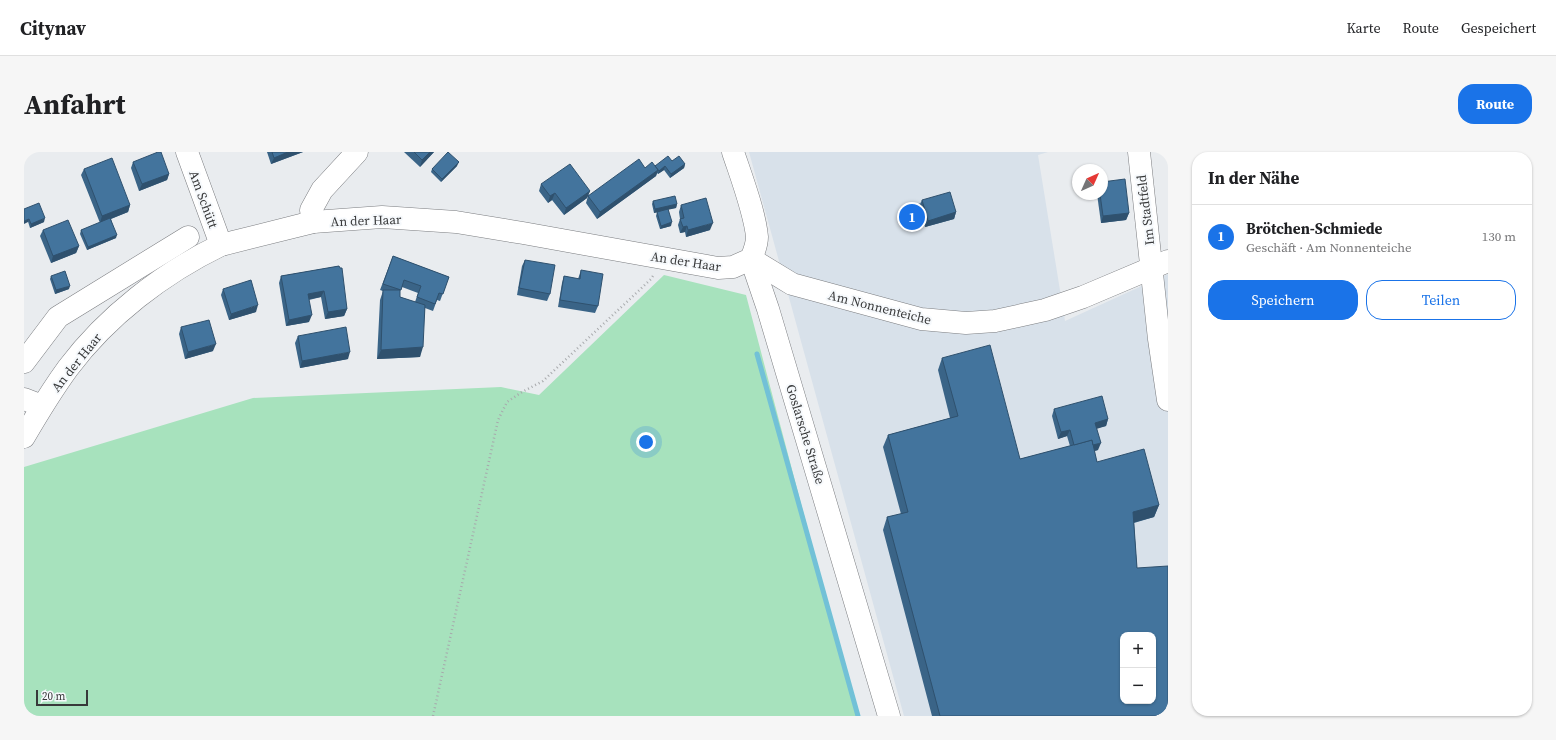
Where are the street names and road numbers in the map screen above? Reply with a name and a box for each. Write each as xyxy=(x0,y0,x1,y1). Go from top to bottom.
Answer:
street label: Am Schütt xyxy=(185,168,222,231)
street label: Im Stadtfeld xyxy=(1133,173,1158,246)
street label: An der Haar xyxy=(330,211,402,230)
street label: An der Haar xyxy=(650,248,723,275)
street label: Am Nonnenteiche xyxy=(827,286,933,329)
street label: An der Haar xyxy=(48,329,106,395)
street label: Goslarsche Straße xyxy=(782,382,829,486)

